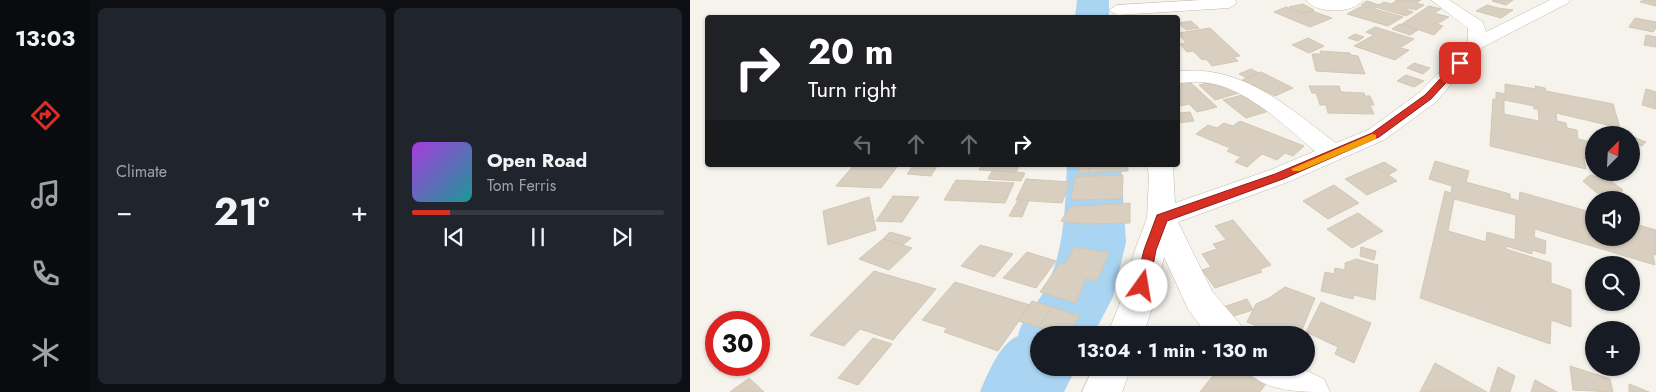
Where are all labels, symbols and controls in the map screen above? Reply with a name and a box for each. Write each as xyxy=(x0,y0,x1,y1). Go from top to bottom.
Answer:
text: 13:03 xyxy=(15,22,75,54)
text: 20 m xyxy=(808,27,893,77)
icon: right xyxy=(725,35,790,100)
pin xyxy=(1439,42,1481,84)
icon: arrive xyxy=(1446,49,1474,77)
text: Turn right xyxy=(808,73,896,105)
icon: directions xyxy=(28,98,63,133)
north arrow xyxy=(1585,126,1640,181)
map controls xyxy=(1585,126,1640,376)
icon: left xyxy=(849,130,877,158)
icon: ahead xyxy=(902,130,930,158)
icon: ahead xyxy=(955,130,983,158)
icon: right xyxy=(1008,130,1036,158)
text: Open Road xyxy=(487,147,587,174)
text: Climate xyxy=(116,160,167,183)
text: Tom Ferris xyxy=(487,174,556,197)
icon: music xyxy=(28,177,63,212)
text: 21° xyxy=(214,184,269,239)
text: − xyxy=(116,191,133,232)
text: + xyxy=(351,191,368,232)
button: sound xyxy=(1585,191,1640,246)
icon: previous xyxy=(440,223,468,251)
icon: pause xyxy=(524,223,552,251)
icon: next xyxy=(608,223,636,251)
icon: phone xyxy=(28,256,63,291)
button: search xyxy=(1585,256,1640,311)
position arrow xyxy=(1115,259,1167,311)
speed limit sign: 30 xyxy=(705,311,770,376)
button: + xyxy=(1585,321,1640,376)
icon: climate xyxy=(28,335,63,370)
text: 13:04 · 1 min · 130 m xyxy=(1077,337,1268,364)

